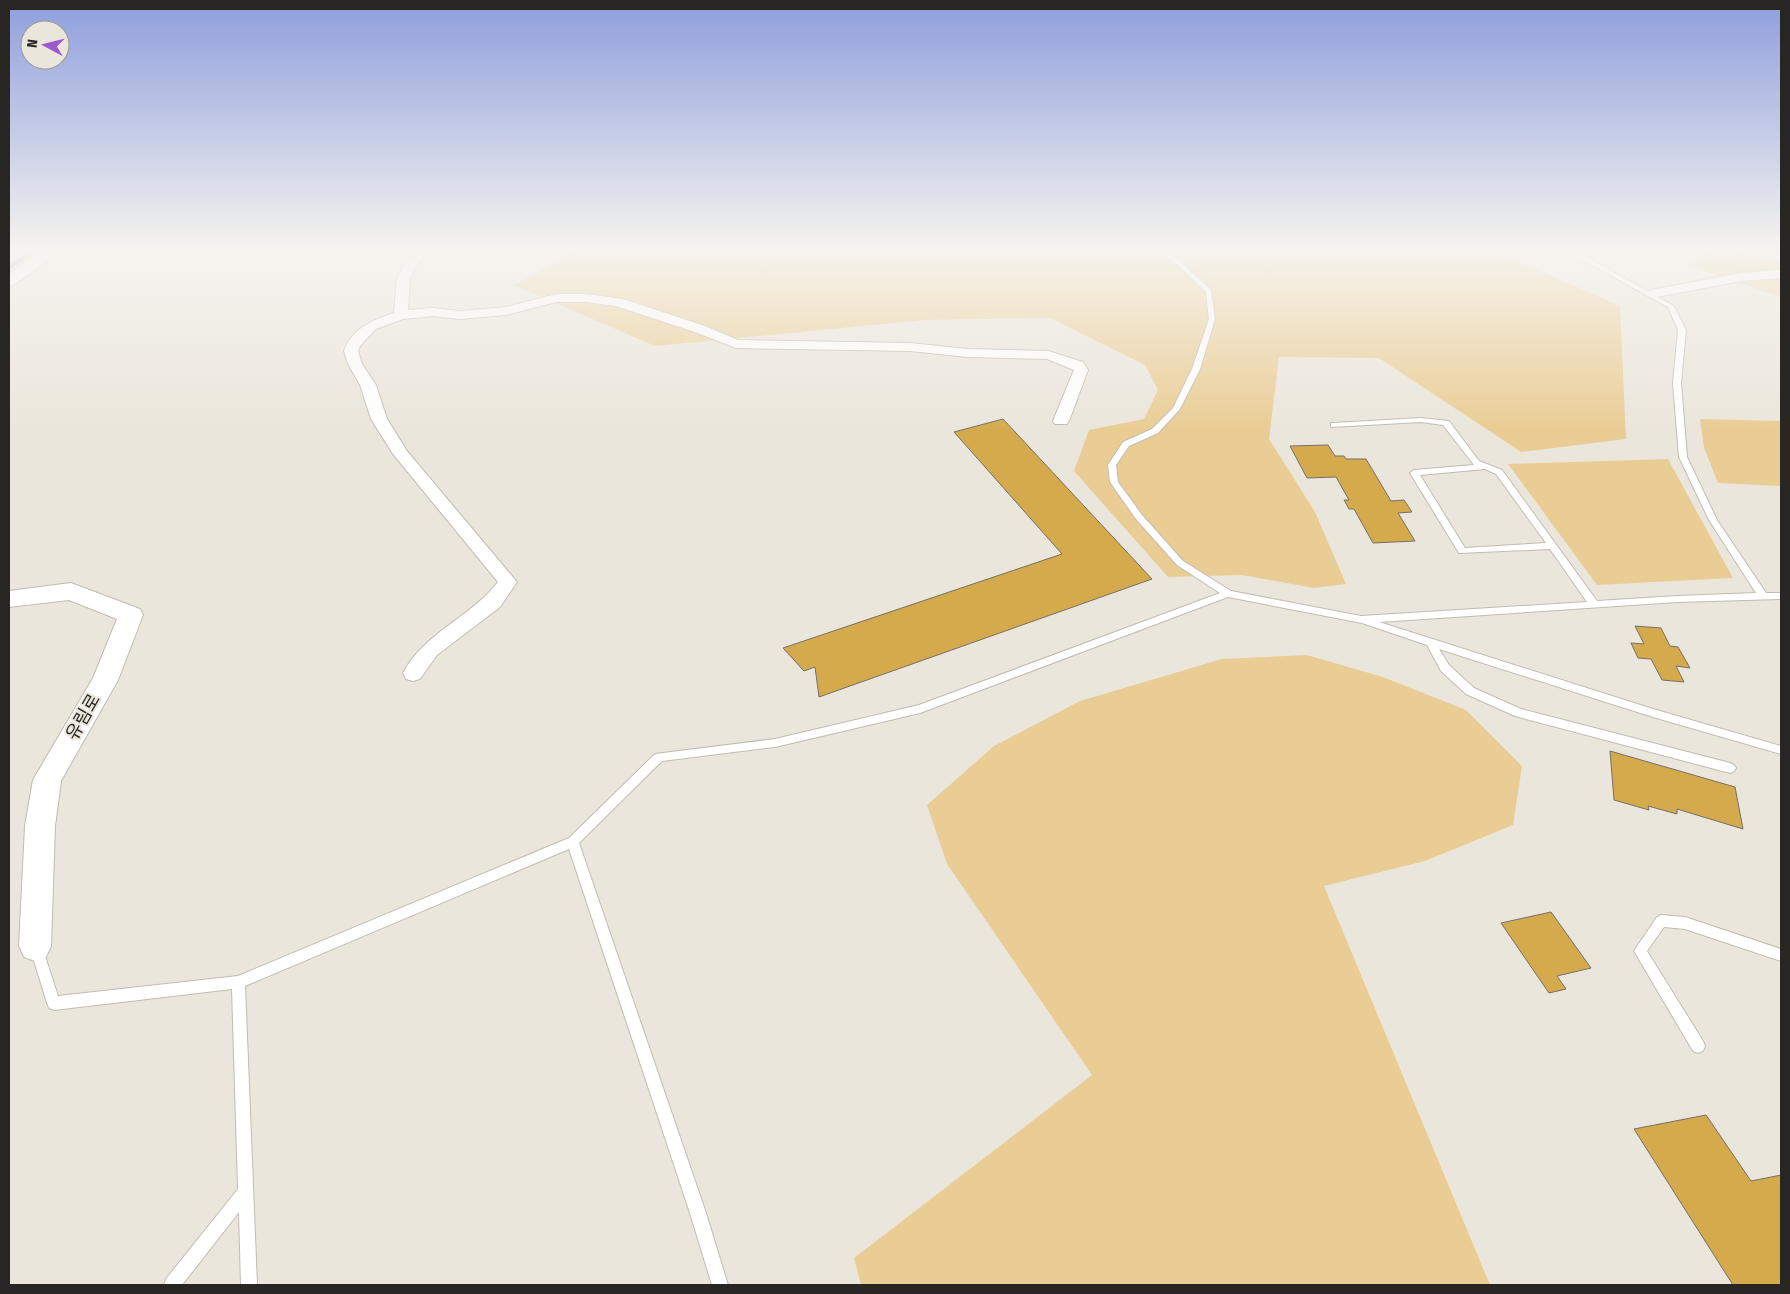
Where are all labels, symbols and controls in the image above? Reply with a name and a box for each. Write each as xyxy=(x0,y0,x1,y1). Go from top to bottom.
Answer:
north arrow xyxy=(20,20,70,70)
text: N xyxy=(24,38,42,49)
street label: 유림로 xyxy=(61,690,105,744)

